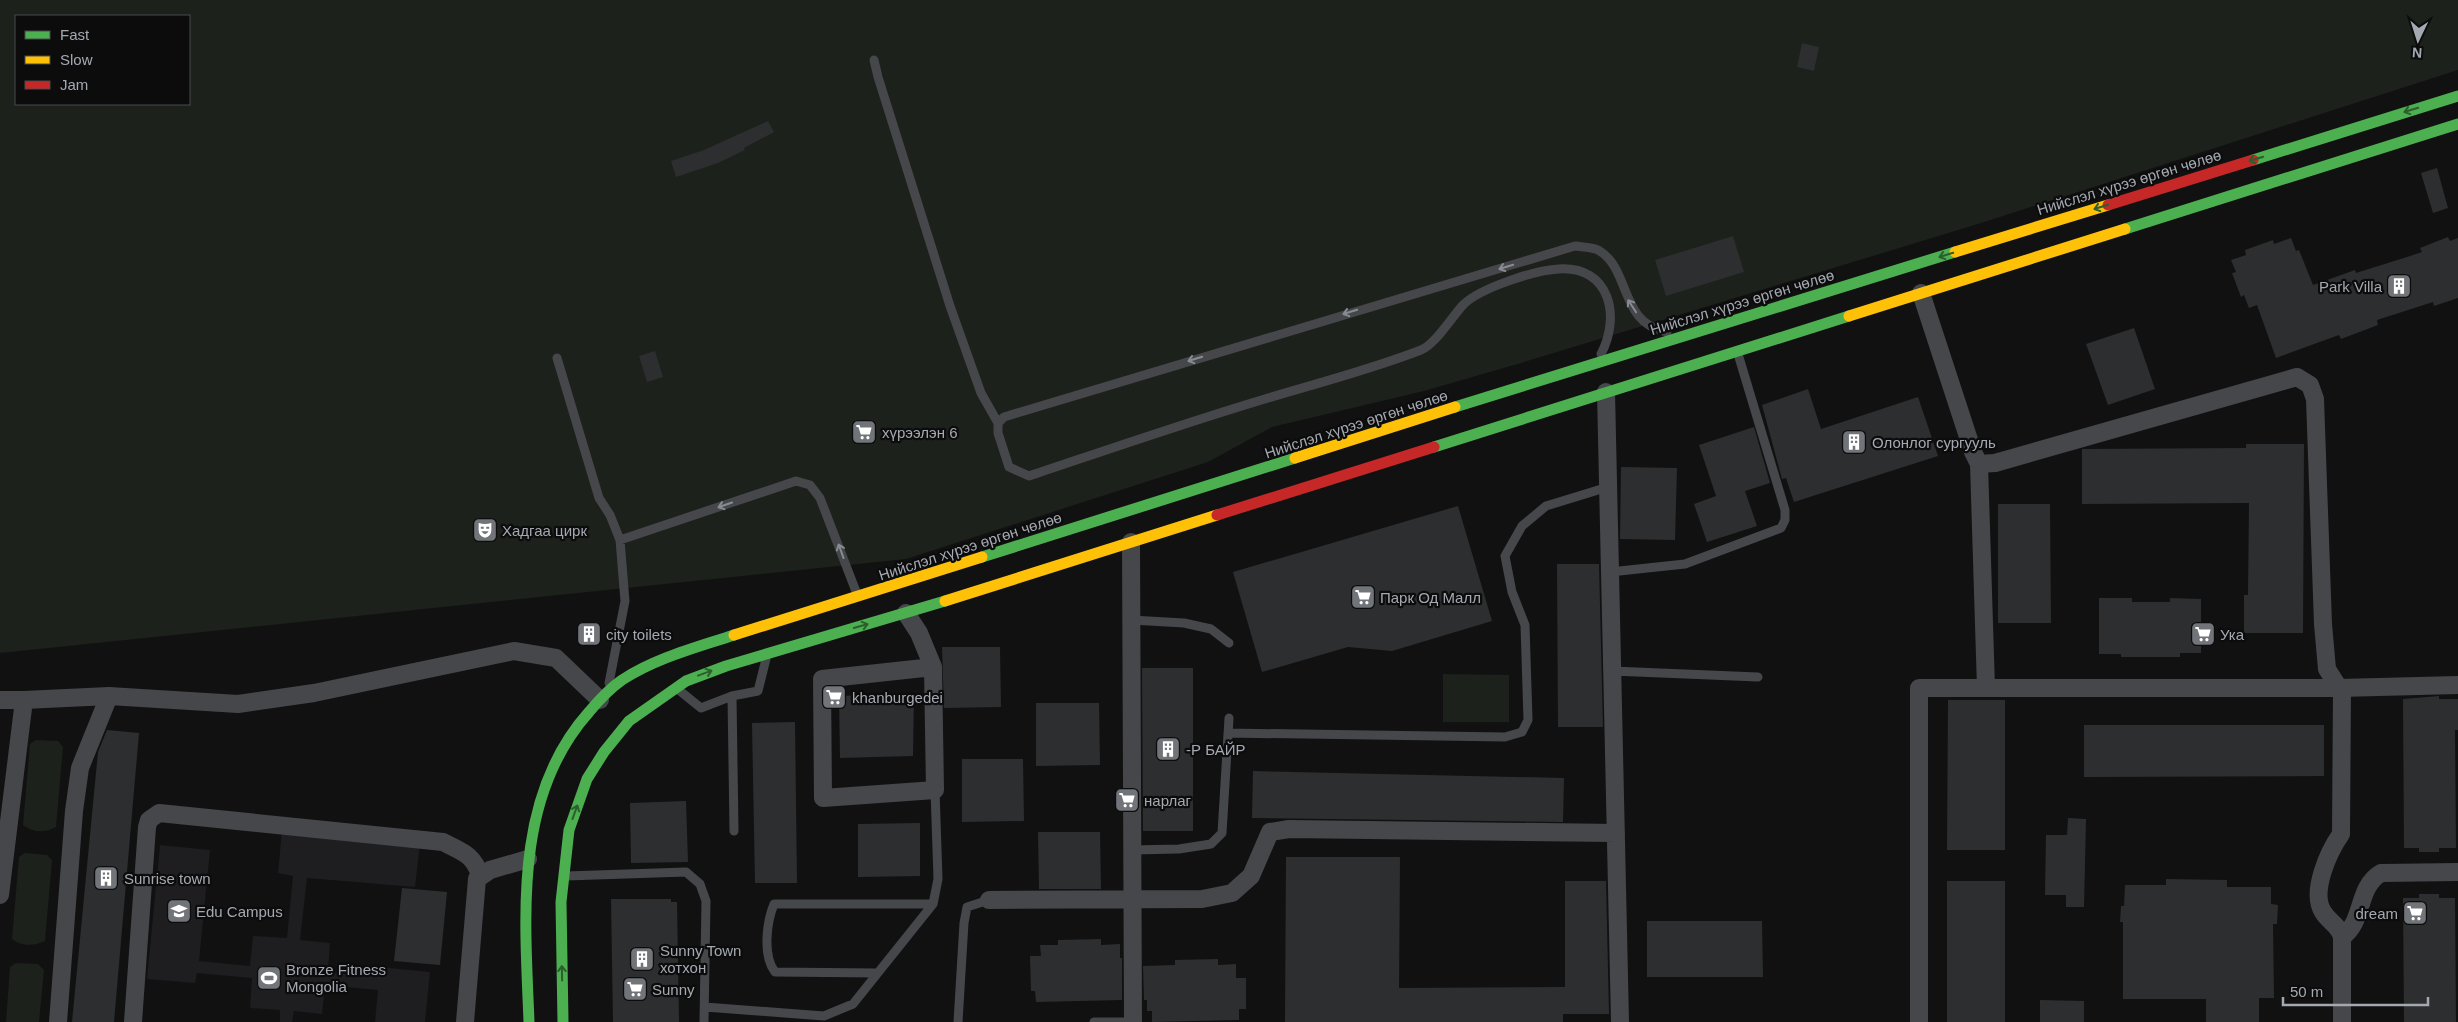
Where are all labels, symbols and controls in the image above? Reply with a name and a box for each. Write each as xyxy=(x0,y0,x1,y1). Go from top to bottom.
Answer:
legend xyxy=(15,15,190,105)
north arrow xyxy=(2393,15,2443,65)
text: Fast xyxy=(60,26,90,43)
text: N xyxy=(2411,45,2423,61)
text: Slow xyxy=(60,51,93,68)
text: Jam xyxy=(60,76,88,93)
one-way arrow xyxy=(2404,106,2420,116)
street label: Нийслэл хүрээ өргөн чөлөө xyxy=(2035,146,2223,218)
one-way arrow xyxy=(2249,154,2265,164)
one-way arrow xyxy=(2093,202,2109,212)
one-way arrow xyxy=(1939,251,1954,260)
one-way arrow xyxy=(1498,262,1514,272)
street label: Нийслэл хүрээ өргөн чөлөө xyxy=(1648,266,1836,338)
building icon: Park Villa xyxy=(2386,273,2412,299)
place label: Park Villa xyxy=(2319,278,2383,295)
one-way arrow xyxy=(1627,299,1637,313)
one-way arrow xyxy=(1342,308,1358,318)
one-way arrow xyxy=(1187,355,1203,365)
street label: Нийслэл хүрээ өргөн чөлөө xyxy=(1262,386,1450,462)
supermarket icon: хүрээлэн 6 xyxy=(851,419,877,445)
place label: хүрээлэн 6 xyxy=(882,424,958,441)
building icon: Олонлог сургууль xyxy=(1841,429,1867,455)
place label: Олонлог сургууль xyxy=(1872,434,1996,451)
one-way arrow xyxy=(717,500,733,510)
street label: Нийслэл хүрээ өргөн чөлөө xyxy=(876,508,1064,584)
theatre icon: Хадгаа цирк xyxy=(472,517,498,543)
place label: Хадгаа цирк xyxy=(502,522,587,539)
one-way arrow xyxy=(836,544,845,559)
supermarket icon: Парк Од Малл xyxy=(1350,584,1376,610)
place label: Парк Од Малл xyxy=(1380,589,1481,606)
building icon: city toilets xyxy=(576,621,602,647)
one-way arrow xyxy=(852,621,868,631)
supermarket icon: Ука xyxy=(2190,621,2216,647)
place label: city toilets xyxy=(606,626,672,643)
place label: Ука xyxy=(2220,626,2245,643)
one-way arrow xyxy=(697,668,713,677)
supermarket icon: khanburgedei xyxy=(821,684,847,710)
place label: khanburgedei xyxy=(852,689,943,706)
building icon: -Р БАЙР xyxy=(1155,736,1181,762)
place label: -Р БАЙР xyxy=(1186,741,1245,758)
supermarket icon: нарлаг xyxy=(1114,787,1140,813)
place label: нарлаг xyxy=(1144,792,1192,809)
one-way arrow xyxy=(571,805,580,821)
building icon: Sunrise town xyxy=(93,865,119,891)
place label: Sunrise town xyxy=(124,870,211,887)
school or university icon: Edu Campus xyxy=(166,898,192,924)
supermarket icon: dream xyxy=(2402,900,2428,926)
place label: Edu Campus xyxy=(196,903,283,920)
place label: dream xyxy=(2355,905,2398,922)
place label: Sunny Town хотхон xyxy=(660,942,741,976)
building icon: Sunny Town хотхон xyxy=(629,946,655,972)
place label: Bronze Fitness Mongolia xyxy=(286,961,386,995)
sports icon: Bronze Fitness Mongolia xyxy=(256,965,282,991)
one-way arrow xyxy=(557,966,567,982)
scale bar xyxy=(2283,974,2428,1006)
supermarket icon: Sunny xyxy=(622,976,648,1002)
place label: Sunny xyxy=(652,981,695,998)
text: 50 m xyxy=(2290,983,2323,1000)

